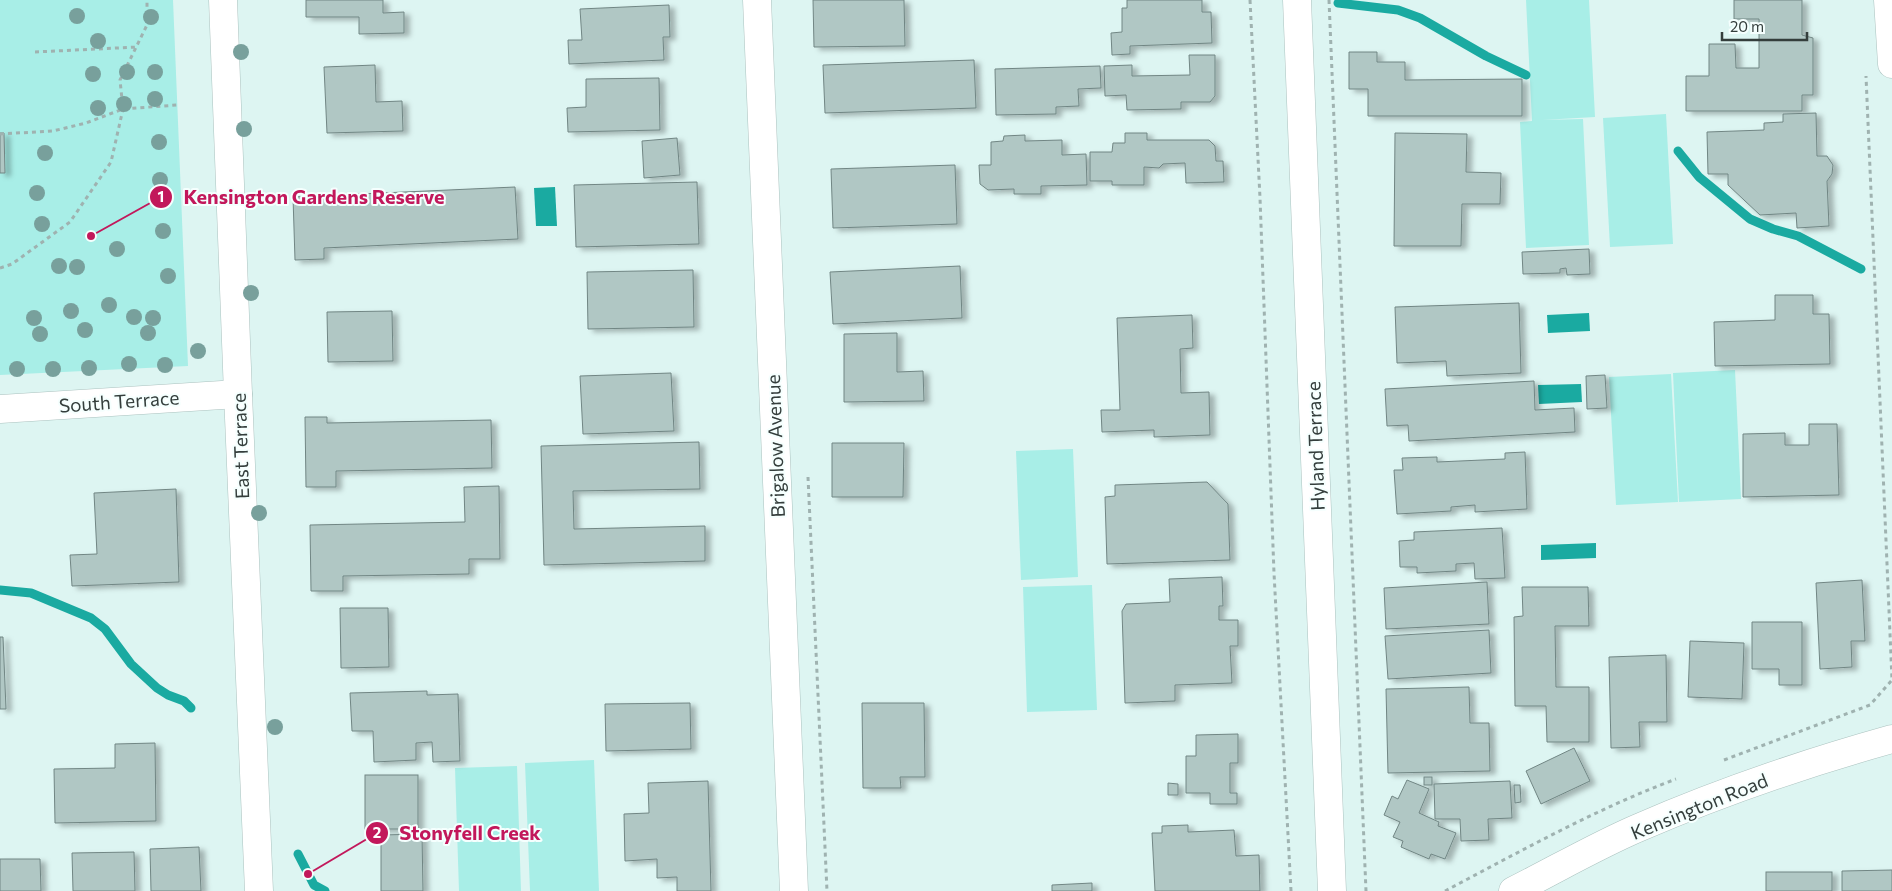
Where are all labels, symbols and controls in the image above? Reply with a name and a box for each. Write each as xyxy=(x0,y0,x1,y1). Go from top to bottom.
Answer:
scale bar xyxy=(1722,10,1807,42)
text: 20 m xyxy=(1730,17,1764,35)
callout: Kensington Gardens Reserve xyxy=(148,179,454,214)
text: Kensington Gardens Reserve xyxy=(183,184,445,208)
text: 1 xyxy=(158,187,164,205)
street label: Brigalow Avenue xyxy=(761,374,789,518)
street label: Hyland Terrace xyxy=(1301,381,1329,511)
street label: South Terrace xyxy=(58,385,180,417)
street label: East Terrace xyxy=(227,392,253,500)
street label: Kensington Road xyxy=(1627,768,1771,844)
callout: Stonyfell Creek xyxy=(364,815,551,850)
text: Stonyfell Creek xyxy=(399,820,541,844)
text: 2 xyxy=(373,823,381,841)

